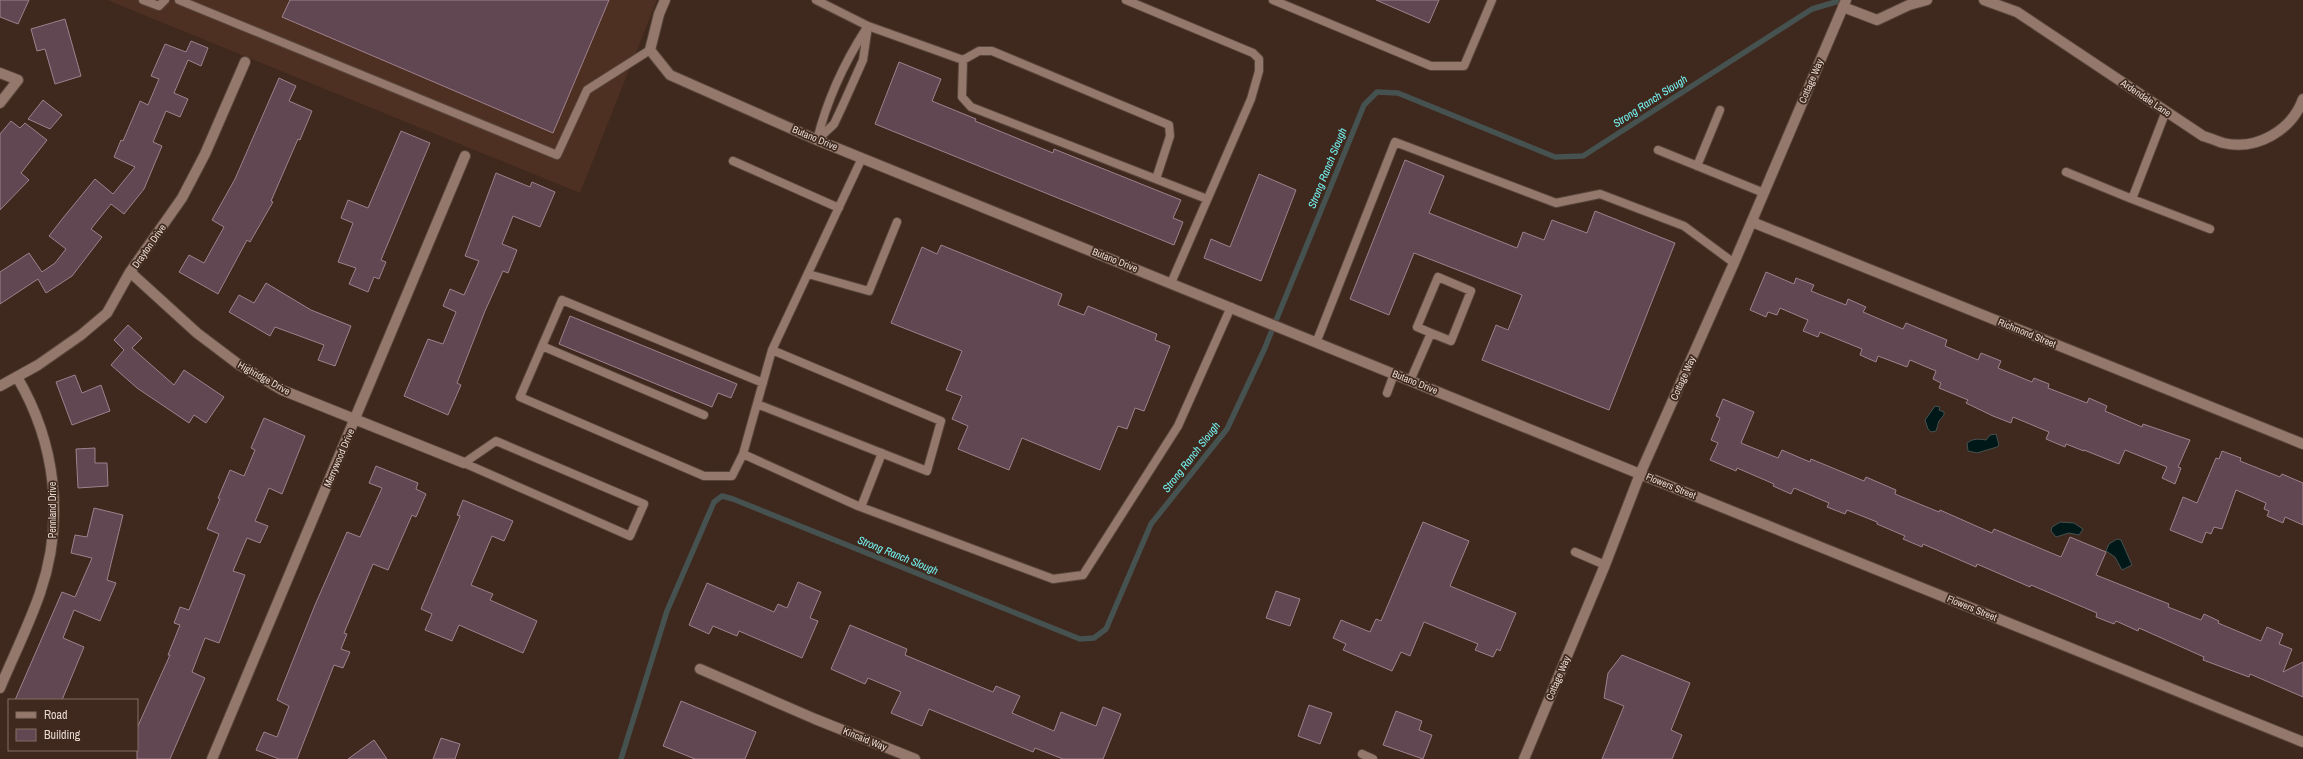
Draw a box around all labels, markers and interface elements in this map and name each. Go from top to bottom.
street label: Cottage Way [1796,56,1827,105]
water label: Strong Ranch Slough [1610,72,1690,130]
street label: Ardendale Lane [2118,76,2174,120]
street label: Butano Drive [790,123,840,154]
water label: Strong Ranch Slough [1304,126,1350,210]
street label: Drayton Drive [129,221,169,270]
street label: Butano Drive [1090,245,1140,275]
street label: Richmond Street [1996,315,2059,351]
street label: Cottage Way [1667,353,1699,402]
street label: Highridge Drive [236,358,293,398]
street label: Butano Drive [1390,367,1440,397]
water label: Strong Ranch Slough [1159,419,1223,495]
street label: Merrywood Drive [321,426,357,489]
street label: Flowers Street [1644,470,1699,502]
street label: Pennland Drive [46,481,59,538]
water label: Strong Ranch Slough [856,532,940,578]
street label: Flowers Street [1945,592,2000,624]
street label: Cottage Way [1543,653,1574,702]
legend [8,699,138,751]
text: Road [44,707,68,723]
street label: Kincaid Way [841,724,890,754]
text: Building [44,727,81,743]

